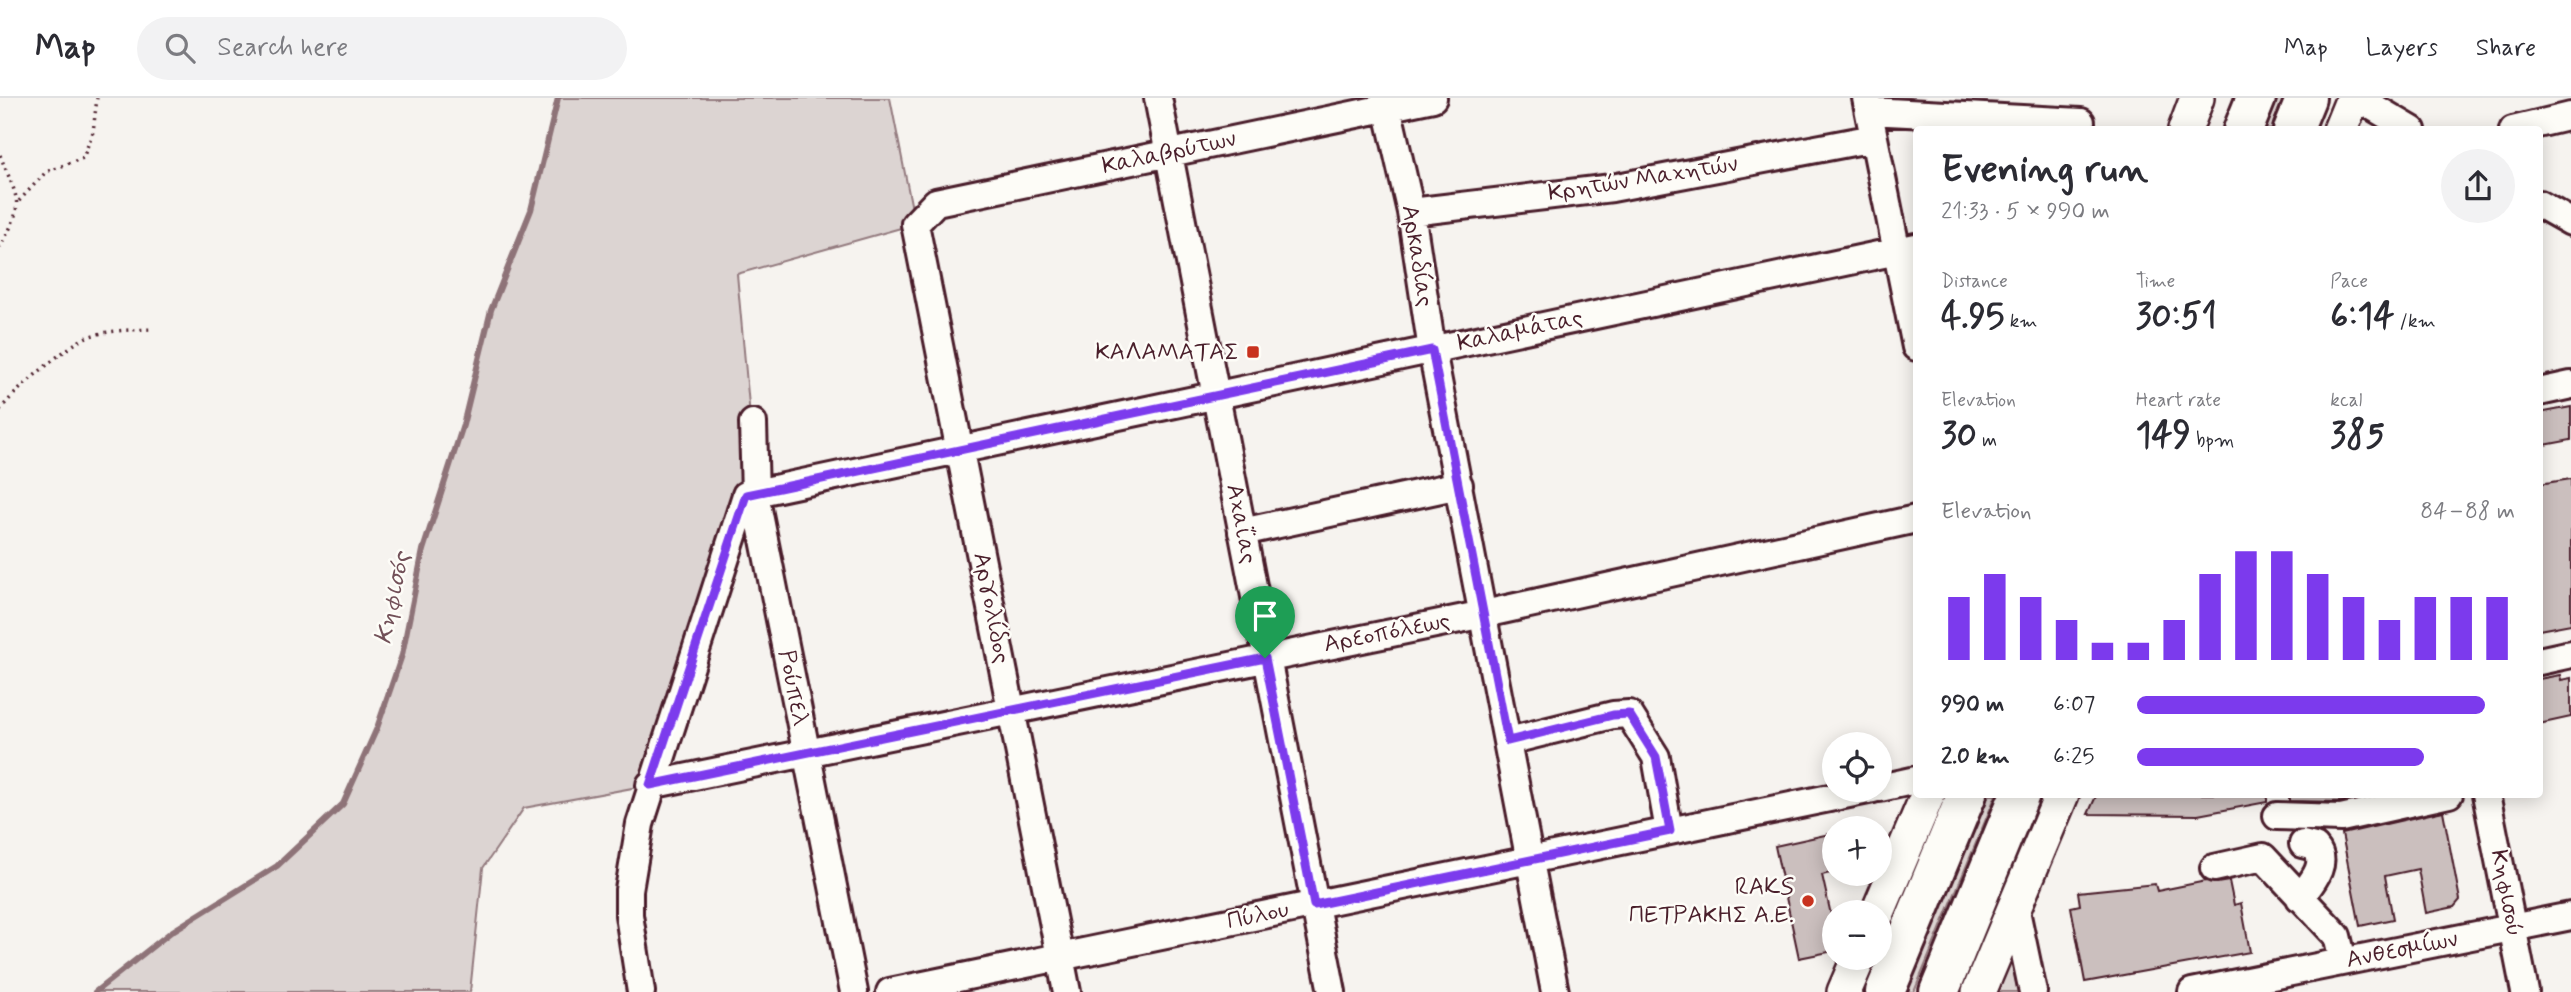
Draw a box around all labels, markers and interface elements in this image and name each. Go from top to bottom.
search box [137,17,627,80]
text: Map [35,26,95,70]
icon: search [161,29,199,67]
text: Search here [217,31,348,65]
text: Map [2284,33,2328,64]
text: Layers [2366,33,2438,64]
text: Share [2476,33,2536,64]
street label: Καλαβρύτων [1099,124,1239,182]
text: Evening run [1941,146,2148,195]
street label: Κρητών Μαχητών [1546,149,1740,209]
button: share [2441,149,2515,223]
text: 21:33 · 5 × 990 m [1941,197,2110,227]
street label: Αρκαδίας [1394,203,1440,309]
text: Distance [1941,269,2008,294]
text: Time [2136,269,2175,294]
text: Pace [2330,269,2368,294]
text: 4.95 [1941,294,2005,340]
text: 30:51 [2136,294,2217,340]
text: 6:14 [2330,294,2394,340]
street label: Καλαμάτας [1454,303,1586,359]
text: km [2005,309,2037,334]
text: /km [2394,309,2436,334]
place label: ΚΑΛΑΜΑΤΑΣ [1095,337,1239,368]
marker: ΚΑΛΑΜΑΤΑΣ [1245,344,1261,360]
text: Elevation [1941,388,2016,413]
text: Heart rate [2136,388,2221,413]
text: kcal [2330,388,2362,413]
text: 30 [1941,413,1977,459]
text: 149 [2136,413,2191,459]
text: 385 [2330,413,2385,459]
text: m [1977,428,1997,453]
text: bpm [2191,428,2234,453]
street label: Αχαΐας [1218,481,1264,567]
text: Elevation [1941,497,2032,527]
text: 84–88 m [2420,497,2515,527]
water label: Κηφισός [367,547,420,647]
street label: Αργολίδος [965,550,1017,666]
pin [1235,586,1295,658]
icon: arrive [1246,597,1284,635]
street label: Αρεοπόλεως [1321,606,1453,660]
street label: Ρούπελ [770,647,816,729]
text: 990 m [1941,690,2004,720]
text: 6:07 [2053,690,2095,720]
map controls [1822,732,1892,970]
button: locate [1822,732,1892,802]
text: 2.0 km [1941,742,2010,772]
text: 6:25 [2053,742,2094,772]
button: + [1822,816,1892,886]
street label: Κηφισού [2482,847,2530,939]
place label: RAKS ΠΕΤΡΑΚΗΣ Α.Ε. [1629,872,1794,931]
marker: RAKS ΠΕΤΡΑΚΗΣ Α.Ε. [1800,893,1816,909]
street label: Πύλου [1224,894,1292,938]
button: − [1822,900,1892,970]
street label: Ανθεσμίων [2343,924,2461,976]

